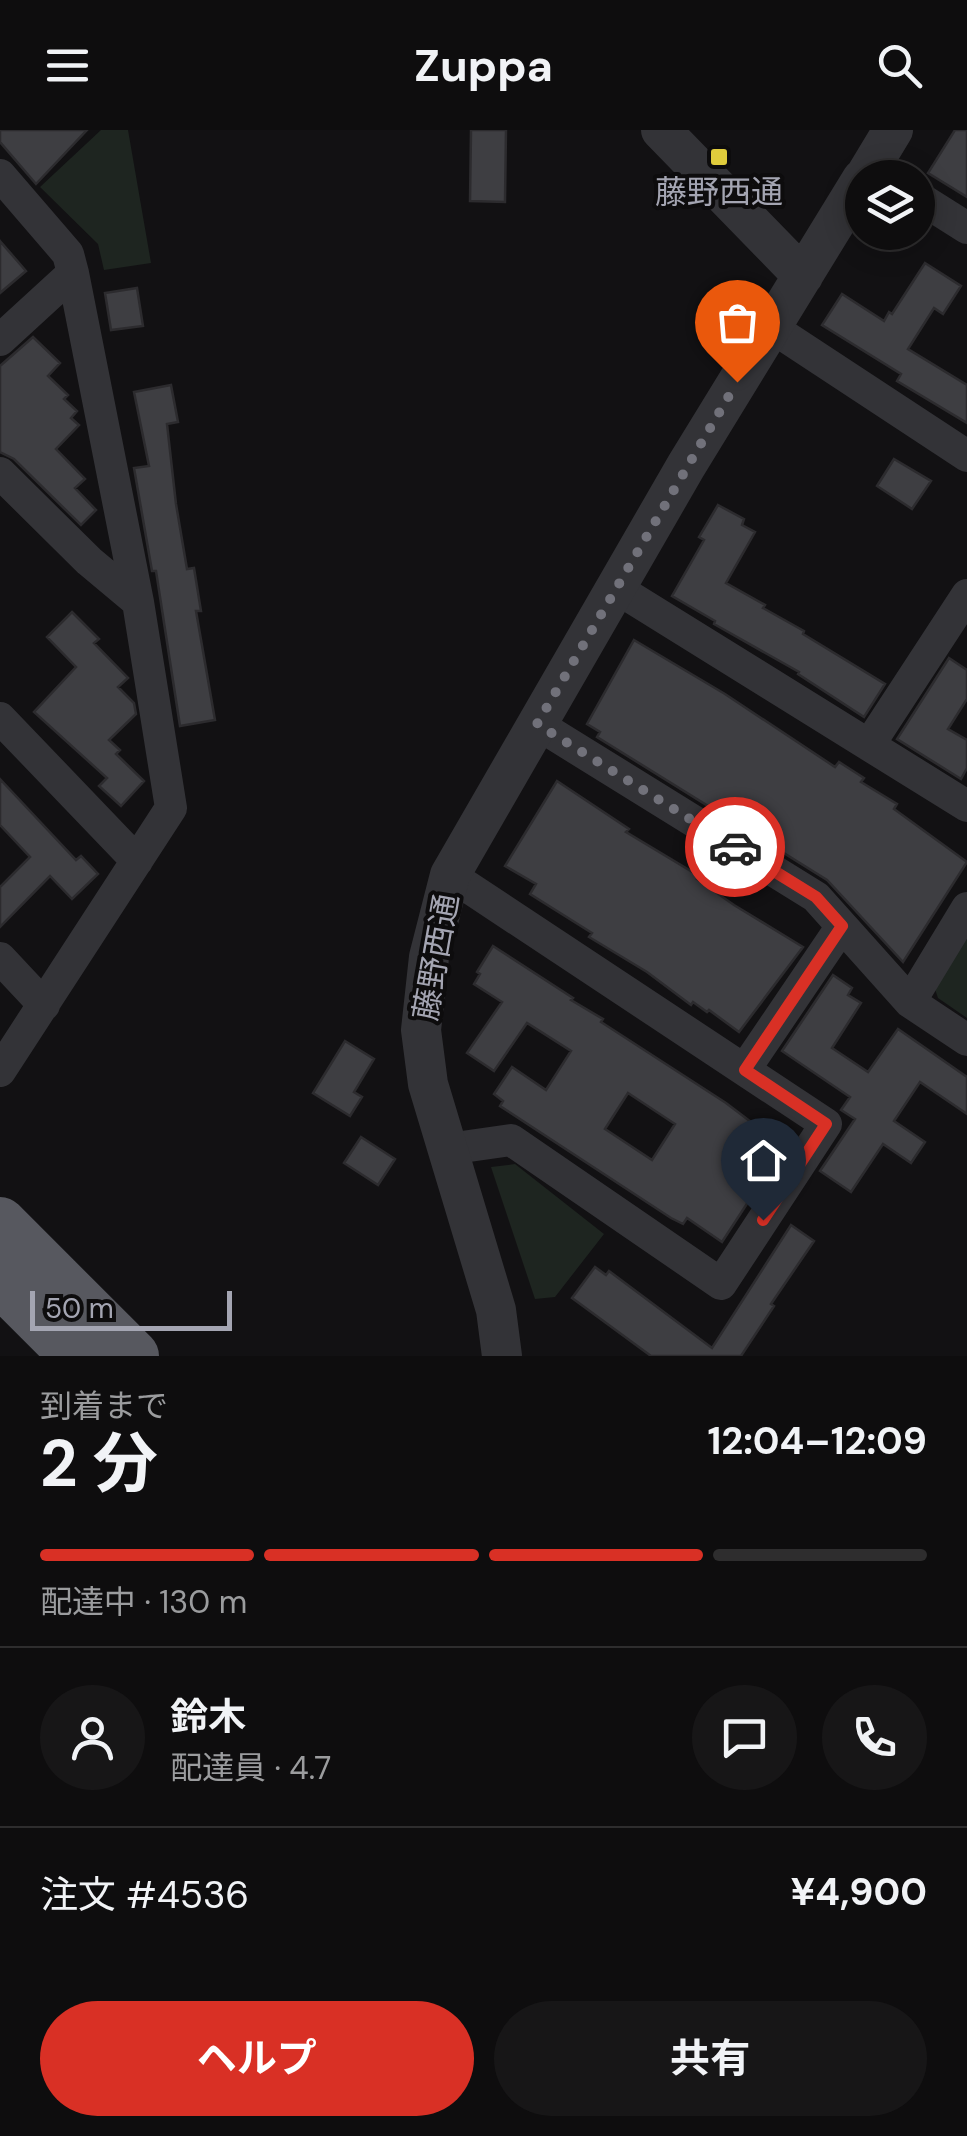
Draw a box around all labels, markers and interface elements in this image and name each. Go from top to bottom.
text: Zuppa [414,36,553,95]
icon: menu [40,38,95,93]
icon: search [872,38,927,93]
marker: 藤野西通 [708,146,730,168]
map controls [845,160,935,250]
button: layers [845,160,935,250]
place label: 藤野西通 [655,171,783,213]
pin [695,280,780,383]
icon: bag [710,295,765,350]
courier [685,797,785,897]
icon: car [708,820,763,875]
street label: 藤野西通 [404,890,468,1024]
pin [721,1118,806,1221]
icon: home [736,1133,791,1188]
scale bar [30,1286,232,1330]
text: 50 m [45,1290,114,1327]
text: 到着まで [40,1385,168,1427]
text: 12:04–12:09 [707,1416,927,1466]
text: 2 分 [40,1422,158,1506]
text: 配達中 · 130 m [40,1581,247,1623]
button: person [40,1685,145,1790]
button: chat [692,1685,797,1790]
button: phone [822,1685,927,1790]
text: 鈴木 [170,1692,246,1742]
text: 配達員 · 4.7 [170,1747,331,1789]
text: ¥4,900 [791,1867,927,1917]
text: 注文 #4536 [40,1870,249,1920]
button: ヘルプ [40,2001,474,2116]
button: 共有 [494,2001,927,2116]

